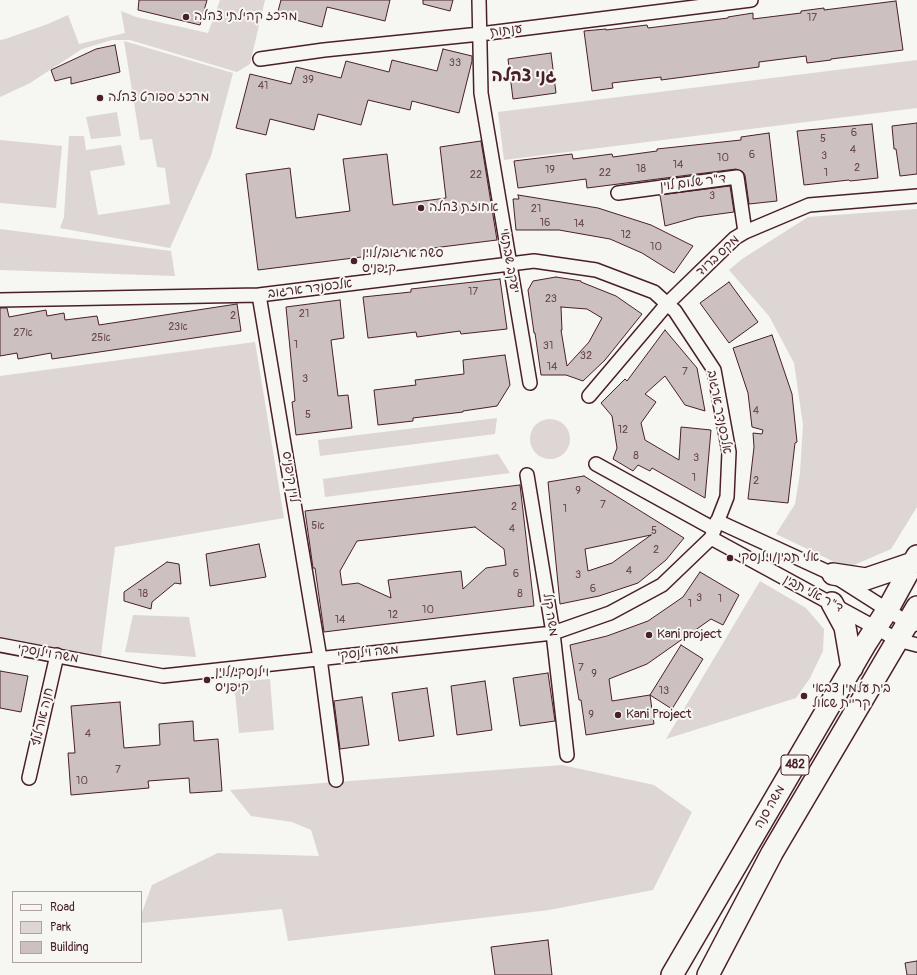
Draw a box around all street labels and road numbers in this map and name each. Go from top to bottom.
street label: ענתות [489,21,523,41]
street label: ד"ר שלום לוין [659,171,727,195]
street label: יעקב שבתאי [496,227,522,295]
street label: מקס ברוד [693,232,743,280]
street label: אלכסנדר ארגוב [267,276,353,302]
street label: אלכסנדר ארגוב [703,369,735,455]
street label: לוין קיפניס [278,450,302,504]
street label: ד"ר אלי תבין [780,572,846,616]
street label: משה קול [539,592,561,638]
street label: משה וילנסקי [16,641,80,667]
street label: משה וילנסקי [336,642,400,664]
street label: חנה אורלוף [29,686,57,748]
road number: 482 [781,755,809,775]
street label: משה סנה [751,782,789,832]

